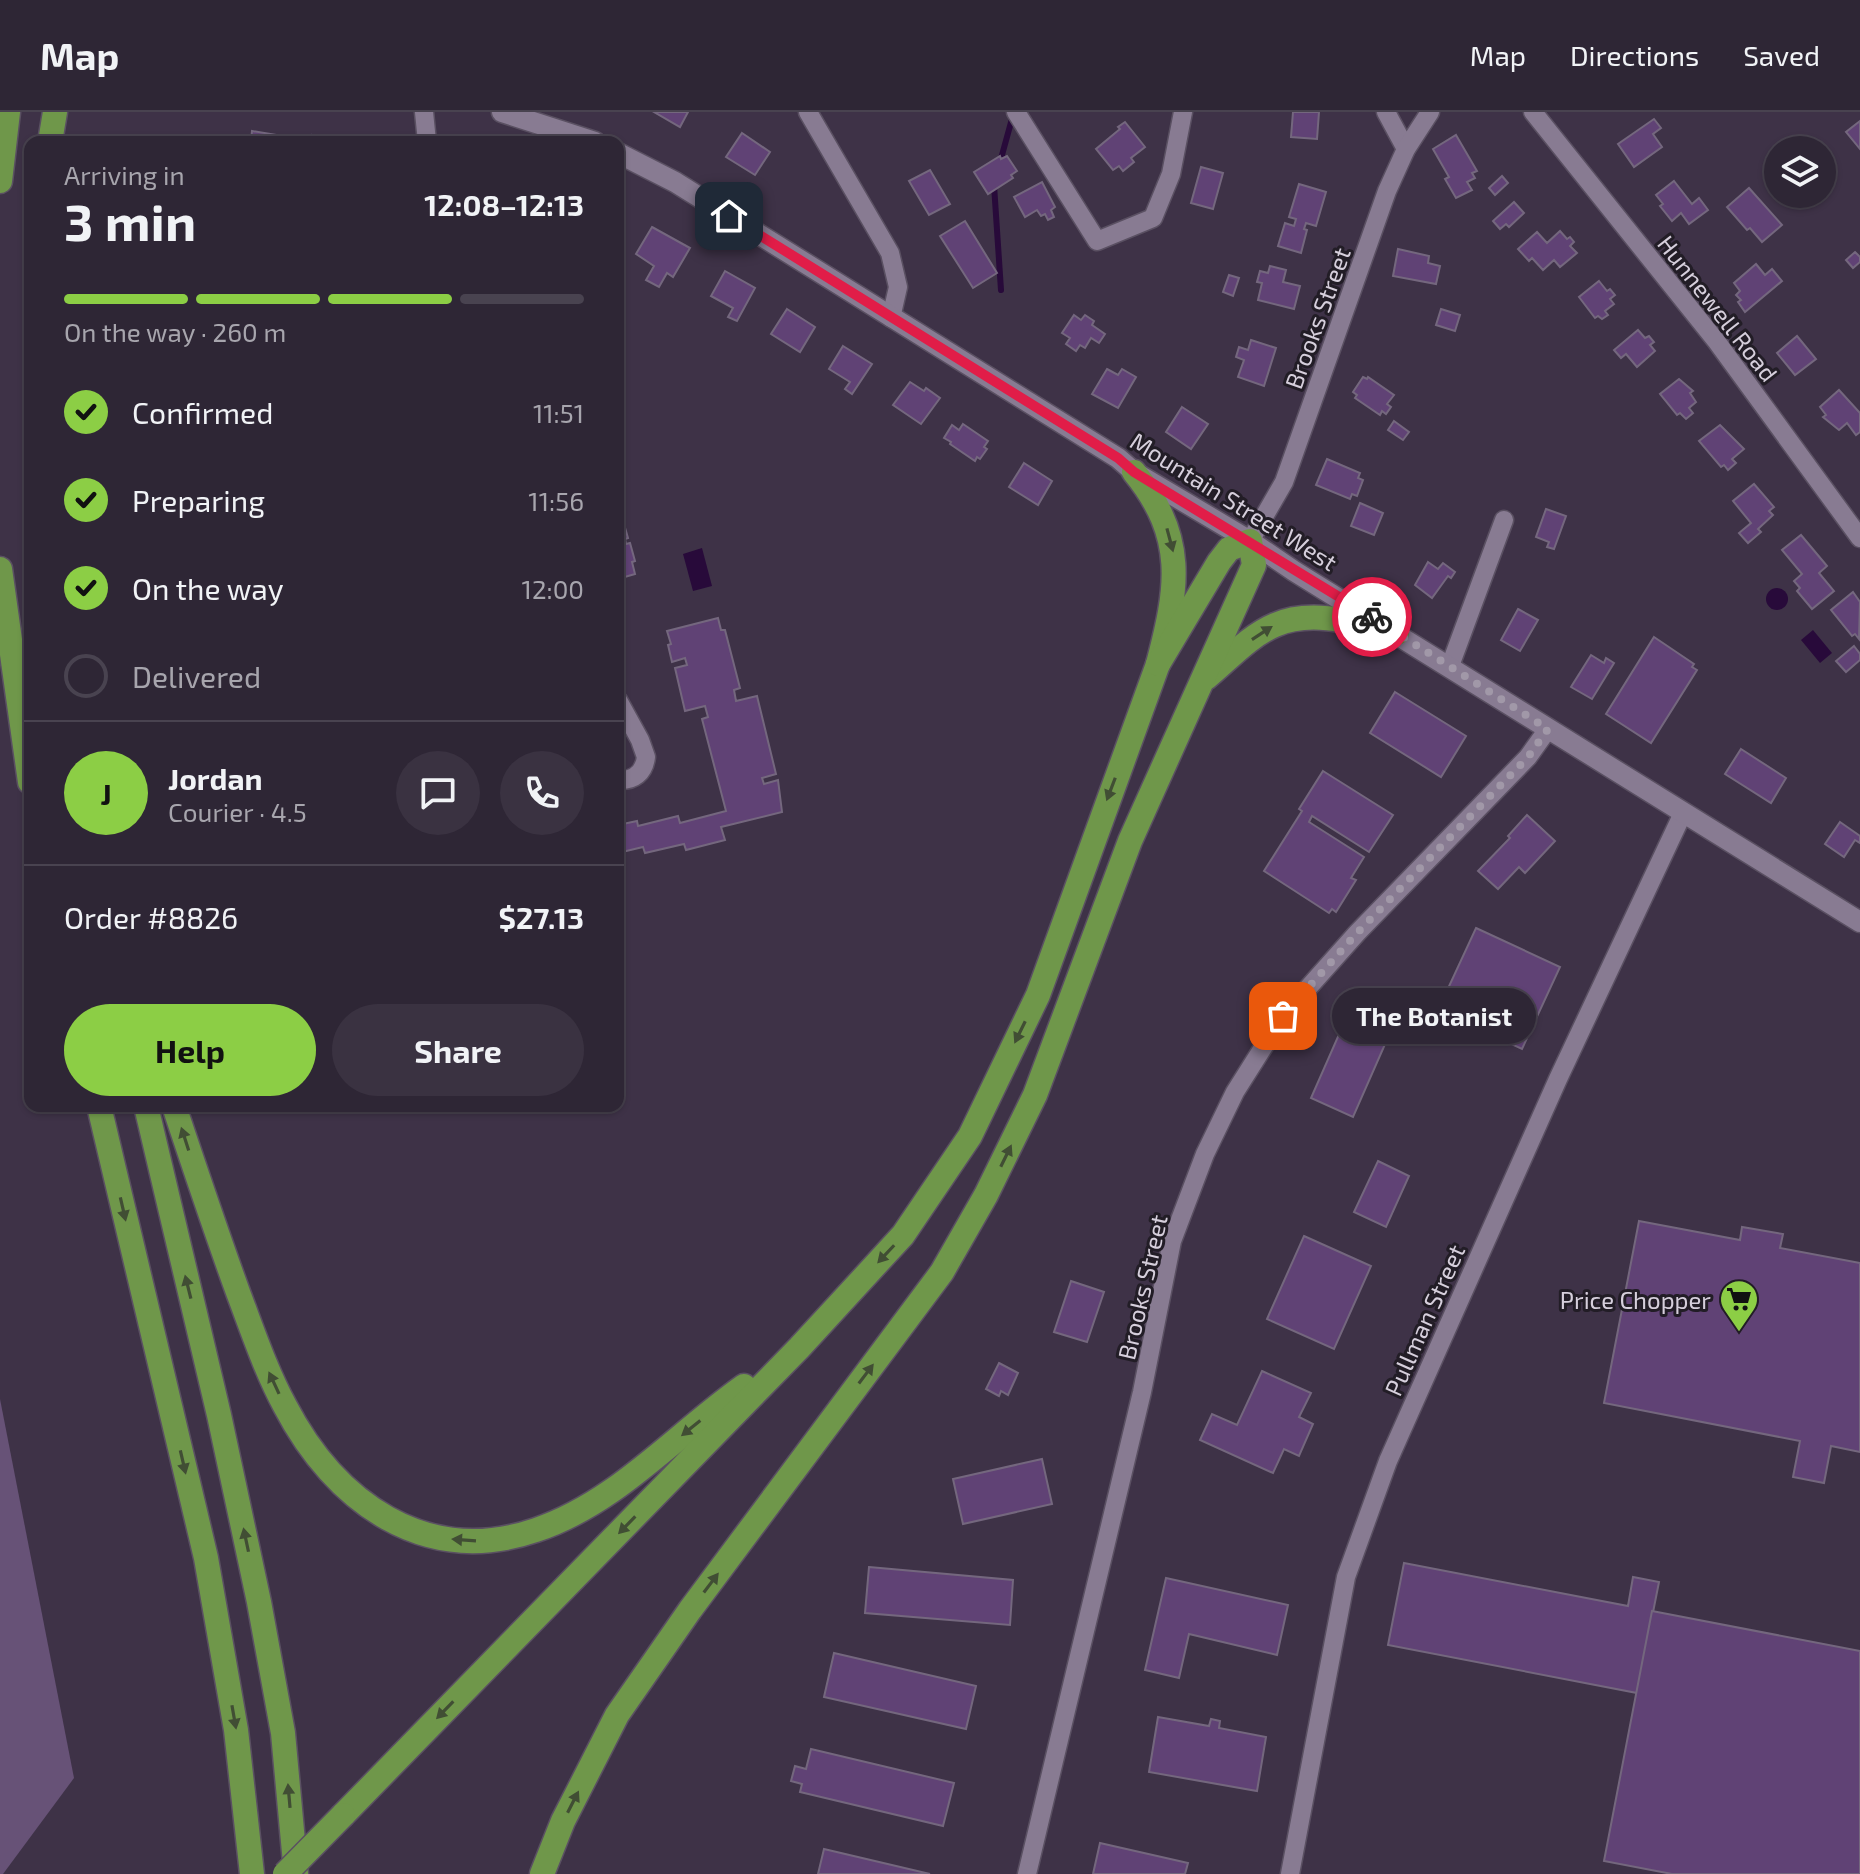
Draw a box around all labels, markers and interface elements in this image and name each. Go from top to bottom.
text: Map [40,32,119,78]
text: Map [1470,38,1526,72]
text: Directions [1570,38,1699,72]
text: Saved [1743,38,1820,72]
map controls [1764,136,1836,208]
button: layers [1764,136,1836,208]
text: Arriving in [64,159,185,190]
pin [695,182,763,250]
text: 12:08–12:13 [424,186,584,222]
text: 3 min [64,189,196,251]
icon: home [707,194,751,238]
street label: Hunnewell Road [1652,229,1784,387]
street label: Brooks Street [1278,244,1356,392]
text: On the way · 260 m [64,316,286,347]
icon: check [64,390,108,434]
text: Confirmed [132,394,273,430]
text: 11:51 [533,397,584,428]
street label: Mountain Street West [1125,426,1343,576]
icon: check [64,478,108,522]
text: Preparing [132,482,265,518]
text: 11:56 [528,485,584,516]
one-way arrow [1165,528,1177,553]
icon: check [64,566,108,610]
text: On the way [132,570,284,606]
text: 12:00 [522,573,584,604]
courier [1332,577,1412,657]
icon: bike [1350,595,1394,639]
one-way arrow [1251,625,1272,640]
text: Delivered [132,658,261,694]
button: chat [396,751,480,835]
button: phone [500,751,584,835]
text: Jordan [168,760,263,796]
text: J [100,775,112,811]
one-way arrow [1104,777,1117,801]
text: Courier · 4.5 [168,796,307,827]
text: Order #8826 [64,899,238,935]
text: $27.13 [499,899,584,935]
pin [1249,982,1317,1050]
callout: The Botanist [1331,988,1535,1044]
icon: bag [1261,994,1305,1038]
text: The Botanist [1356,1000,1512,1031]
button: Help [64,1004,316,1096]
button: Share [332,1004,584,1096]
one-way arrow [1013,1021,1027,1044]
one-way arrow [179,1127,191,1151]
one-way arrow [999,1144,1012,1167]
one-way arrow [118,1197,130,1222]
street label: Brooks Street [1111,1212,1173,1362]
street label: Pullman Street [1378,1240,1470,1400]
one-way arrow [877,1244,895,1263]
one-way arrow [182,1274,194,1299]
supermarket icon: Price Chopper [1718,1278,1760,1333]
place label: Price Chopper [1560,1285,1711,1314]
one-way arrow [858,1364,874,1385]
one-way arrow [267,1372,281,1395]
one-way arrow [681,1419,701,1436]
one-way arrow [177,1450,190,1475]
one-way arrow [619,1515,637,1534]
one-way arrow [239,1527,252,1552]
one-way arrow [451,1533,476,1546]
one-way arrow [702,1572,718,1593]
one-way arrow [436,1700,455,1719]
one-way arrow [228,1705,241,1730]
one-way arrow [282,1783,295,1808]
one-way arrow [566,1791,579,1814]

